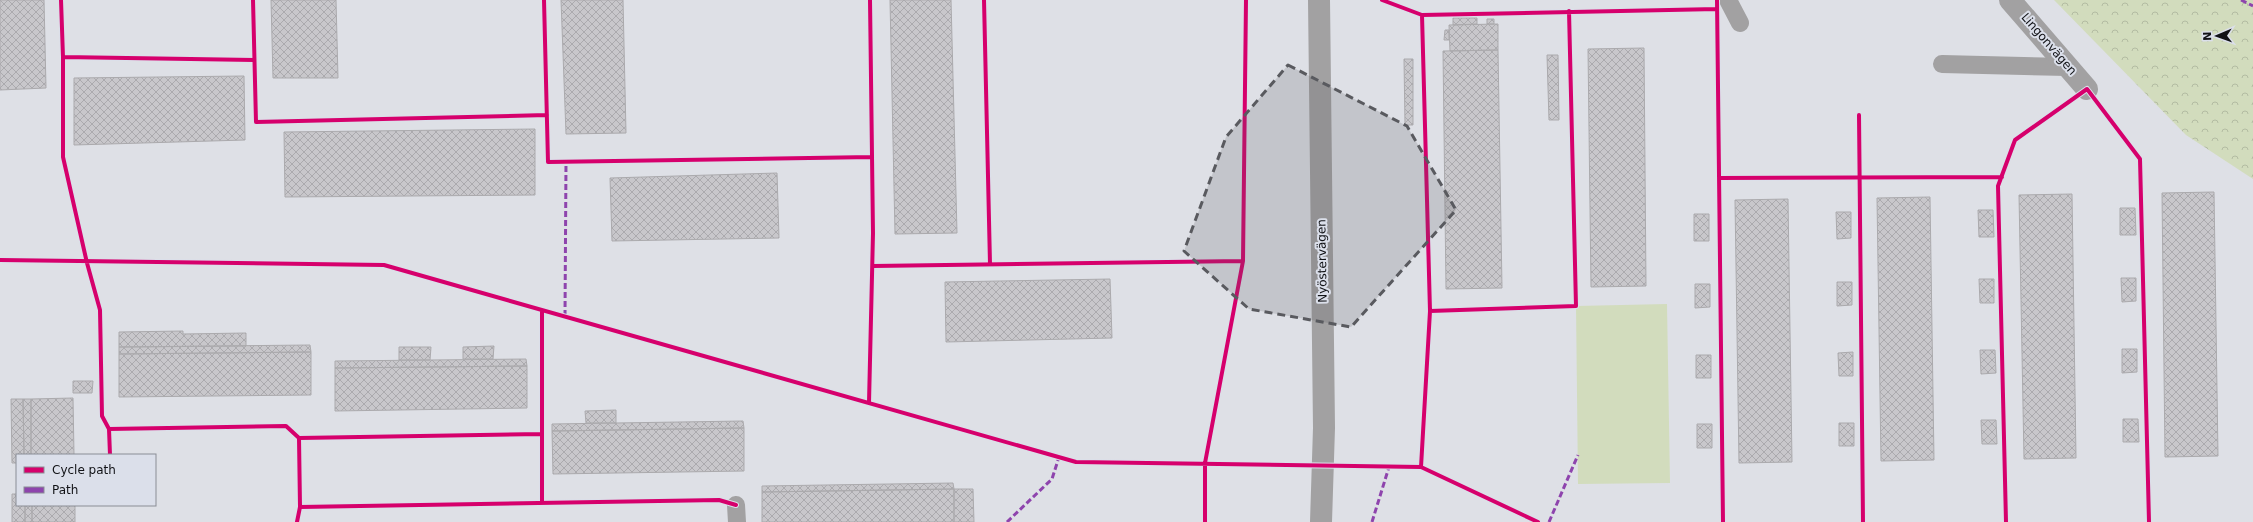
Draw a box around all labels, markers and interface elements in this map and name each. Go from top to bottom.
street label: Lingonvägen [2018,10,2080,78]
north arrow [2197,16,2237,56]
text: N [2201,31,2214,41]
street label: Nyöstervägen [1314,219,1330,303]
legend [16,454,156,506]
text: Cycle path [52,463,116,477]
text: Path [52,483,78,497]

